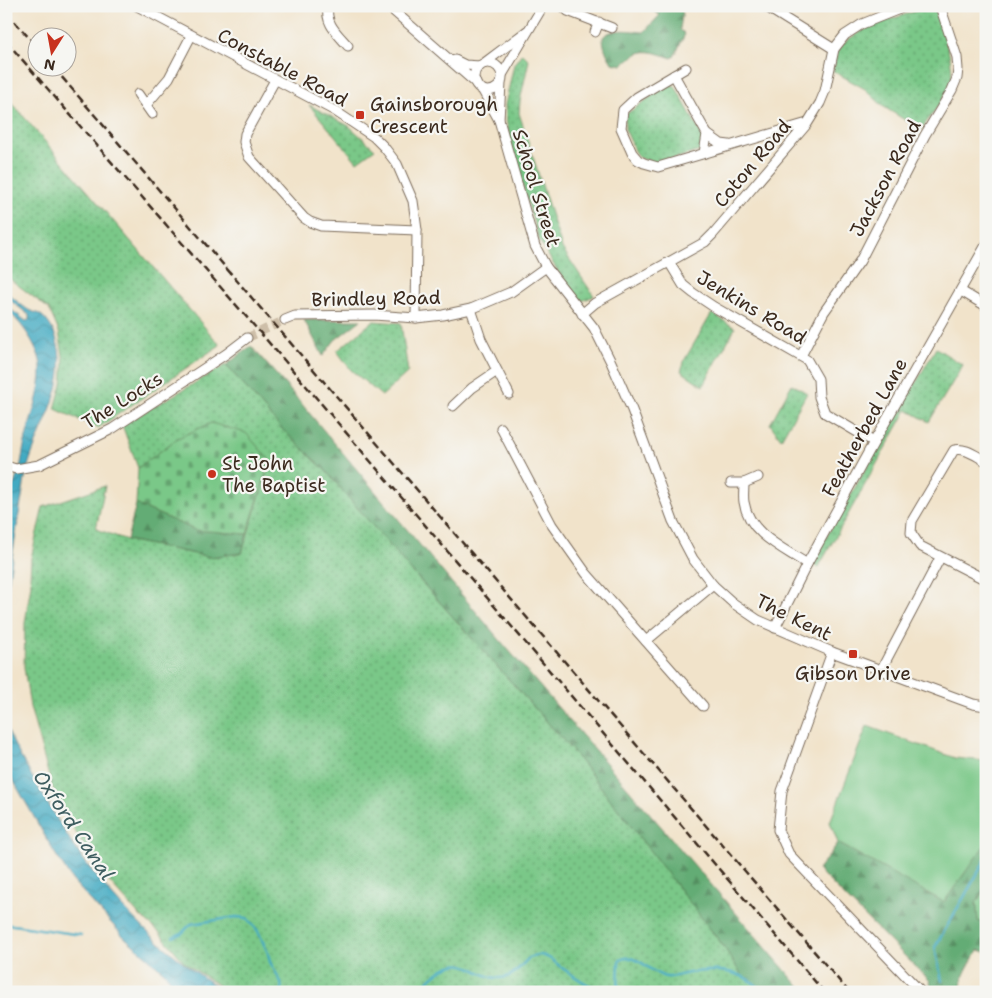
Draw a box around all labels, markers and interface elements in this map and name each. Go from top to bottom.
street label: Constable Road [213,22,352,112]
north arrow [28,28,78,78]
text: N [42,55,57,75]
place label: Gainsborough Crescent [370,92,498,139]
marker: Gainsborough Crescent [354,109,366,121]
street label: Coton Road [708,114,797,213]
street label: Jackson Road [844,115,927,241]
street label: School Street [507,126,566,250]
street label: Jenkins Road [692,265,811,350]
street label: Brindley Road [311,285,441,312]
street label: Featherbed Lane [816,353,913,501]
street label: The Locks [77,366,167,435]
place label: St John The Baptist [222,451,326,498]
marker: St John The Baptist [206,468,218,480]
street label: The Kent [752,588,836,647]
marker: Gibson Drive [847,648,859,660]
place label: Gibson Drive [795,661,911,686]
water label: Oxford Canal [27,765,121,885]

